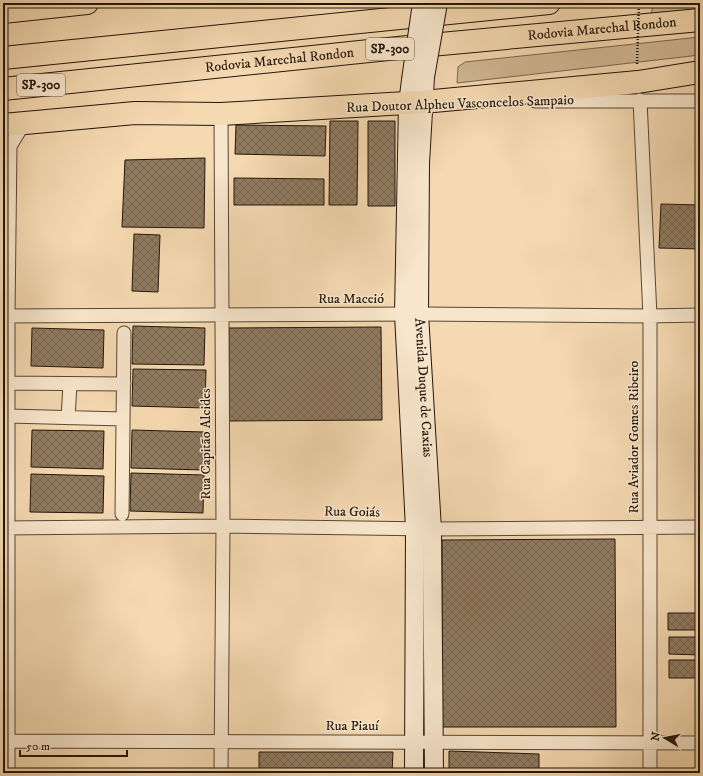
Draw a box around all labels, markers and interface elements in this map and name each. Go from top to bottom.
street label: Rodovia Marechal Rondon [527,13,678,45]
road number: SP-300 [366,38,414,60]
street label: Rodovia Marechal Rondon [204,44,355,77]
road number: SP-300 [17,74,65,96]
street label: Rua Doutor Alpheu Vasconcelos Sampaio [346,91,574,117]
street label: Rua Maceió [318,290,384,308]
street label: Avenida Duque de Caxias [410,318,437,458]
street label: Rua Aviador Gomes Ribeiro [625,360,643,513]
street label: Rua Capitão Alcides [197,388,215,500]
street label: Rua Goiás [324,503,380,521]
street label: Rua Piauí [325,717,380,735]
north arrow [645,718,685,758]
text: N [648,731,664,742]
scale bar [20,732,127,758]
text: 50 m [26,739,50,754]

